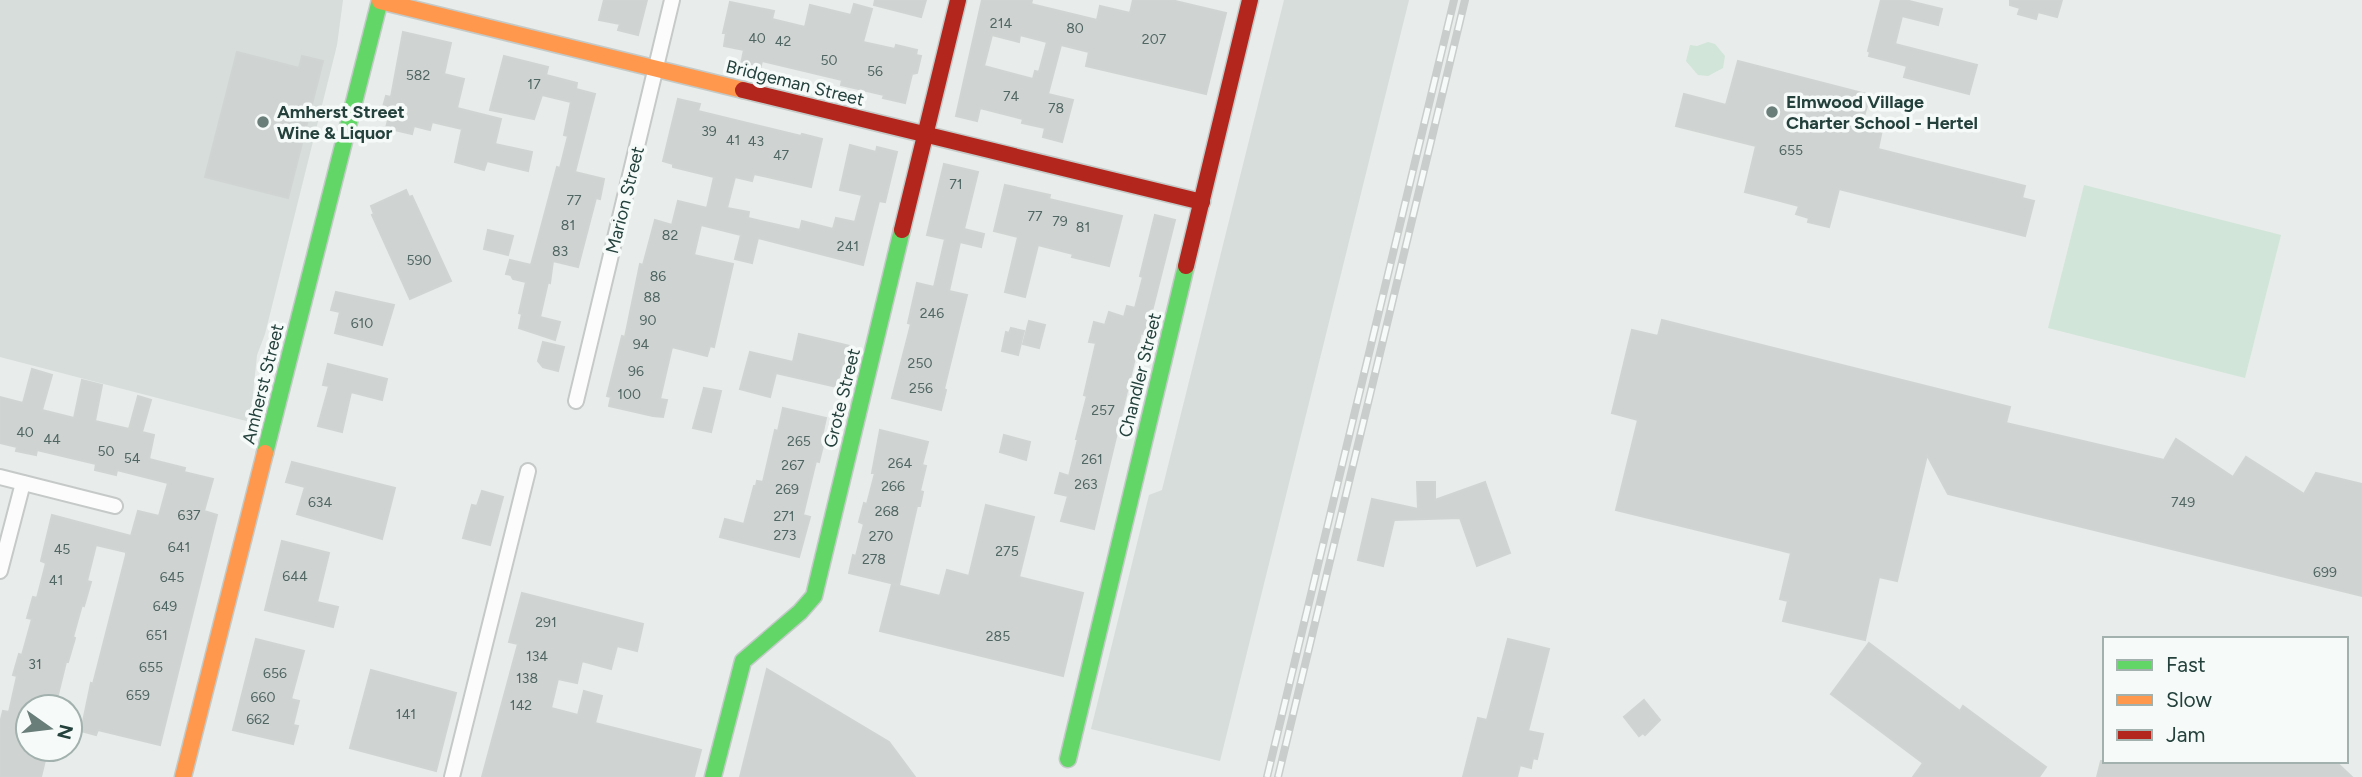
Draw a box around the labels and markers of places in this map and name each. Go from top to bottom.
place label: Elmwood Village Charter School - Hertel [1786,91,1978,134]
place label: Amherst Street Wine & Liquor [277,101,405,144]
marker: Elmwood Village Charter School - Hertel [1764,104,1780,120]
marker: Amherst Street Wine & Liquor [255,114,271,130]

